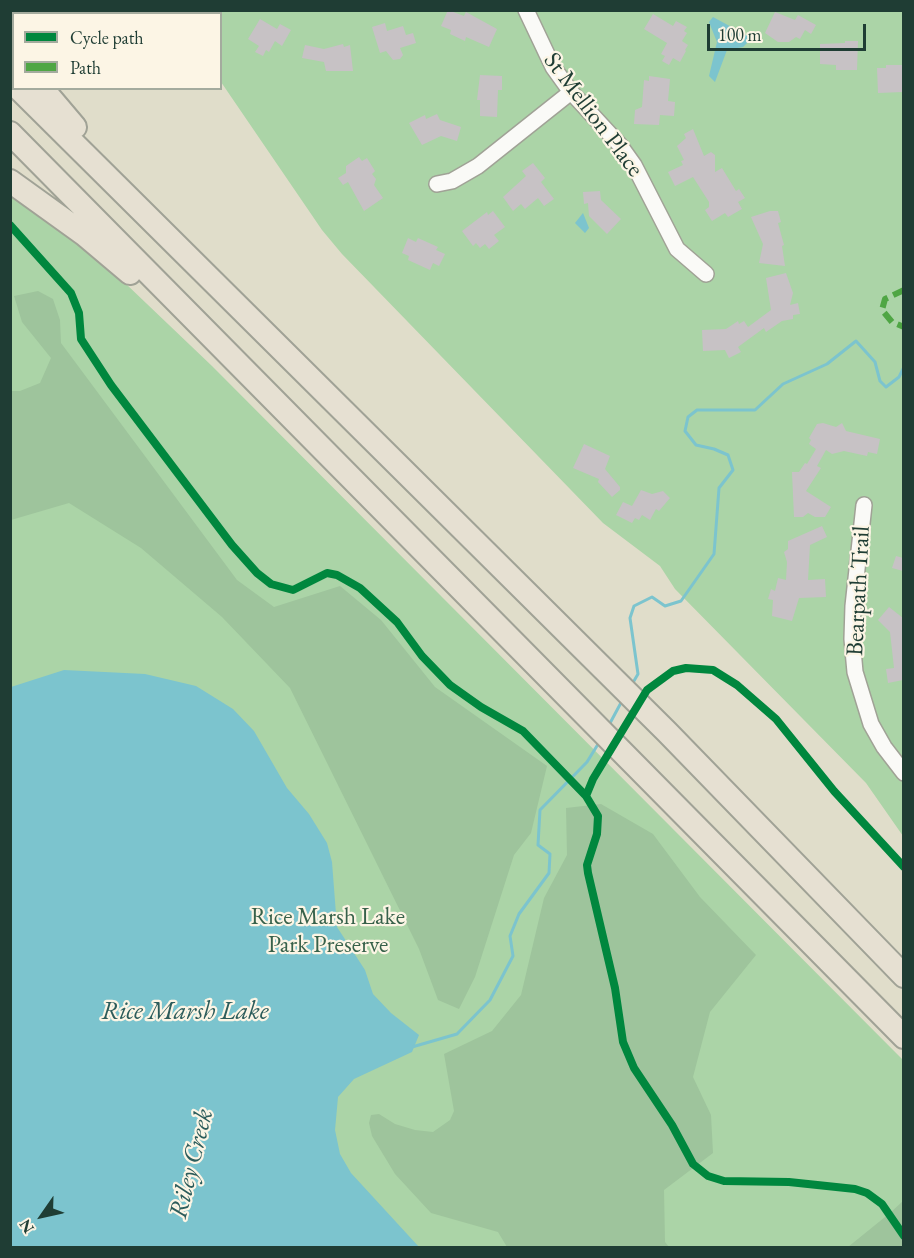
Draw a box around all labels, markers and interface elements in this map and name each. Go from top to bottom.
legend [12,12,222,90]
scale bar [710,12,869,50]
text: 100 m [718,23,762,46]
text: Cycle path [70,26,144,49]
street label: St Mellion Place [537,47,649,183]
text: Path [70,56,101,79]
street label: Bearpath Trail [841,525,877,657]
park label: Rice Marsh Lake Park Preserve [251,903,405,959]
water label: Rice Marsh Lake [101,996,269,1028]
water label: Riley Creek [163,1106,221,1222]
north arrow [12,1186,72,1246]
text: N [14,1215,39,1238]

